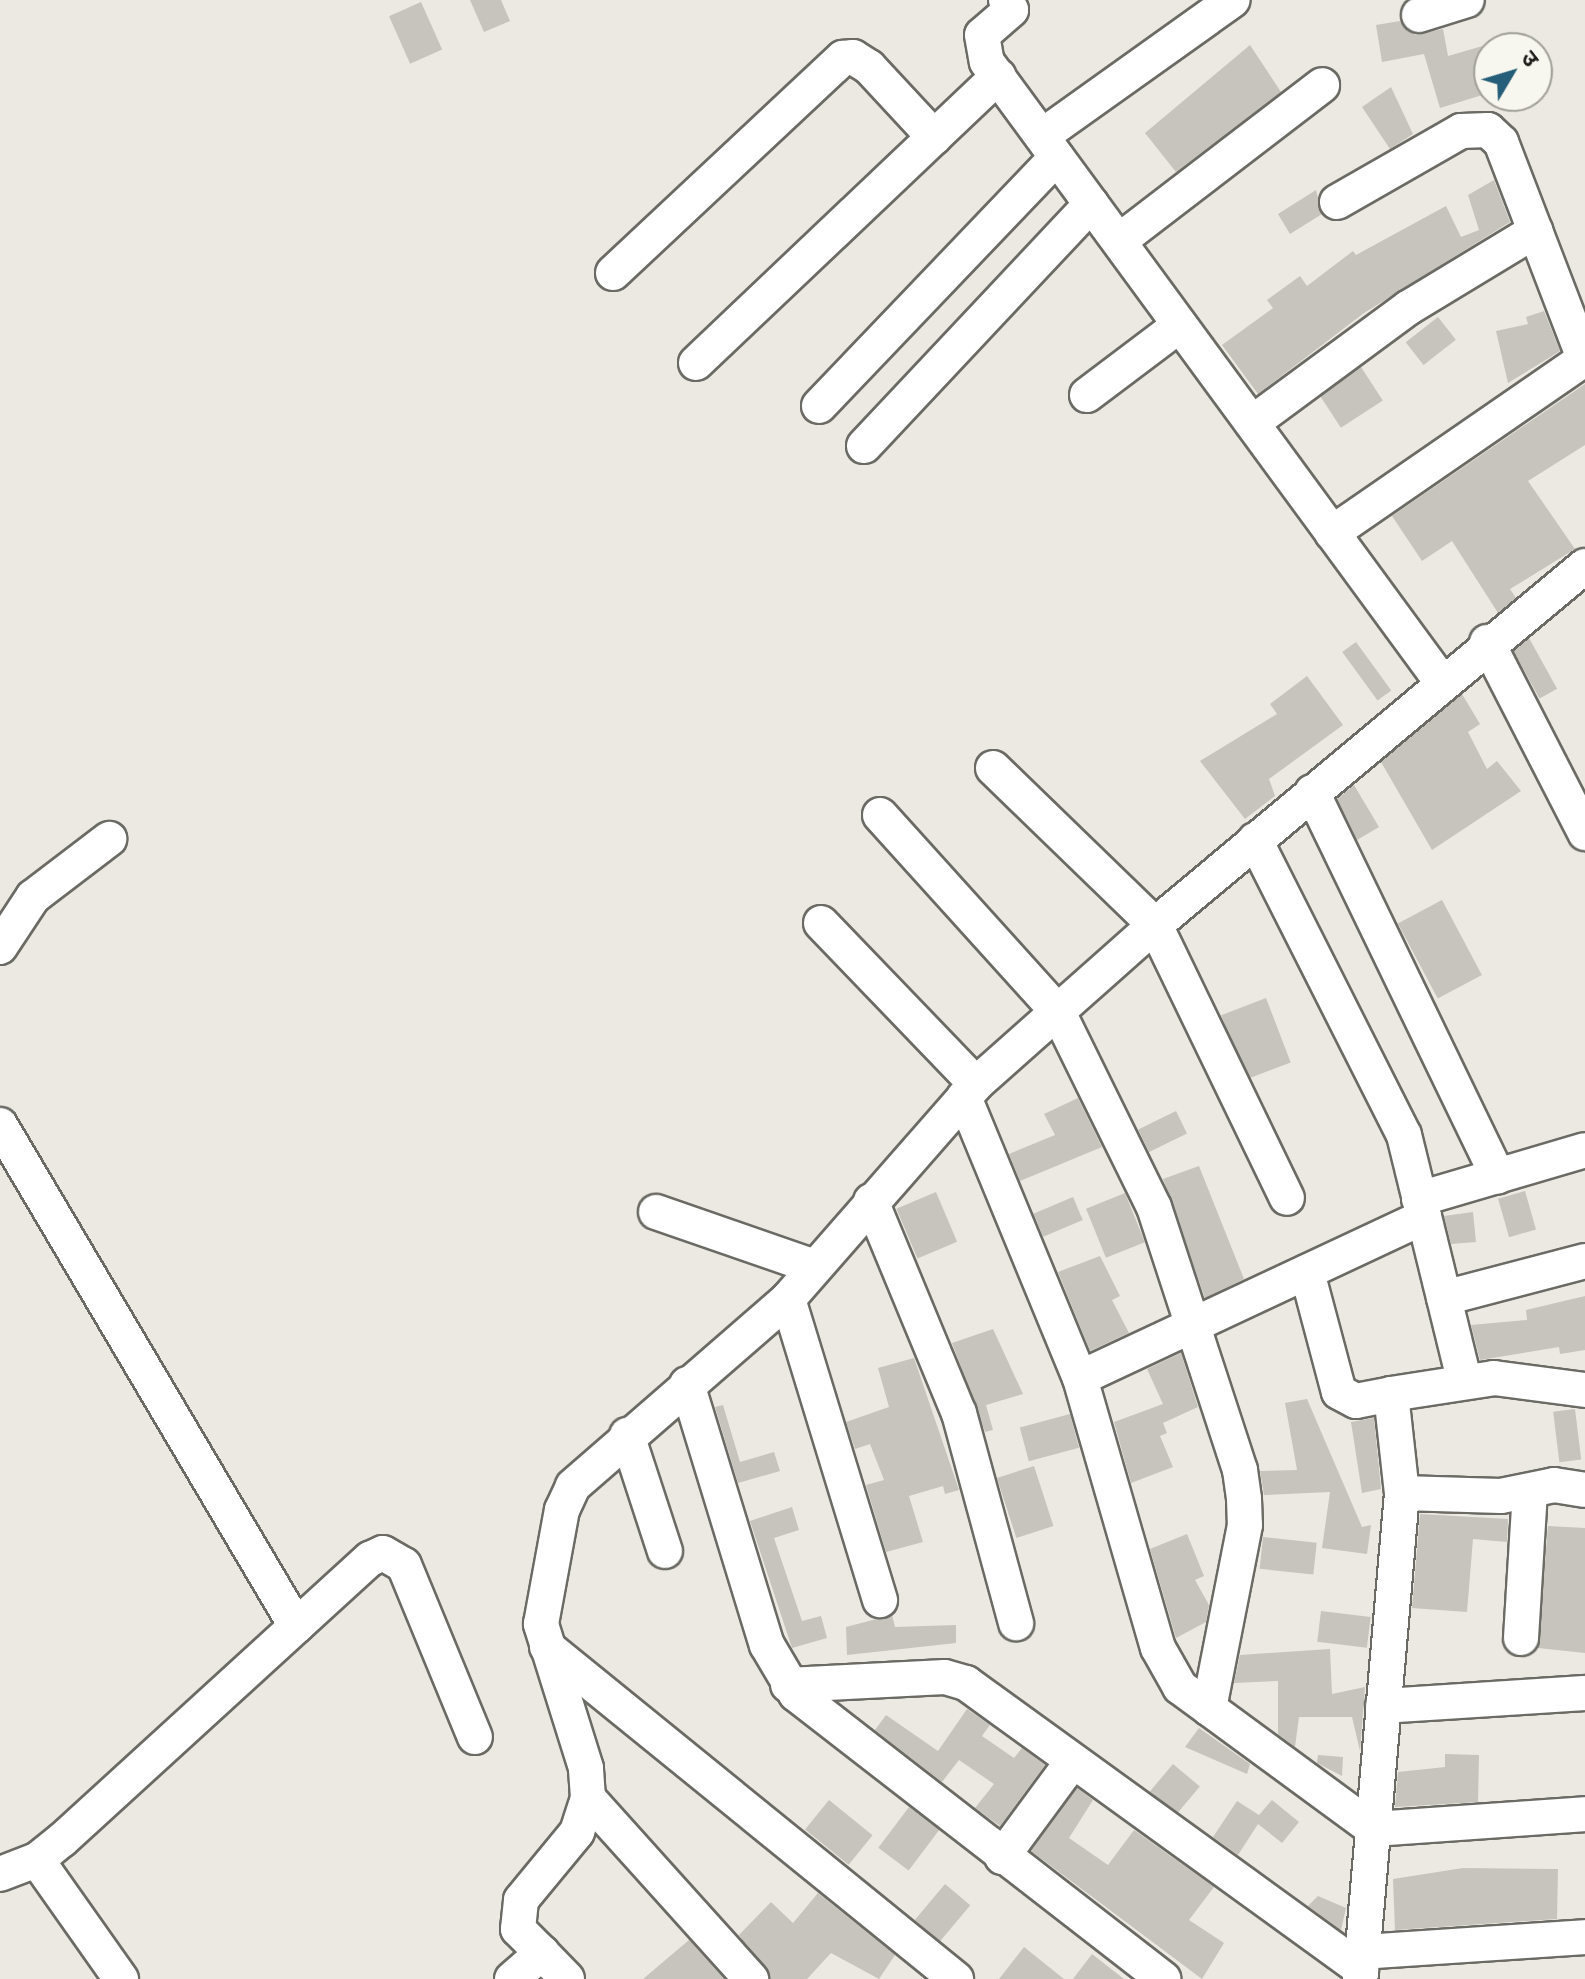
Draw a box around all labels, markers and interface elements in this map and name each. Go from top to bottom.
north arrow [1473,32,1553,112]
text: उ [1516,45,1545,72]

